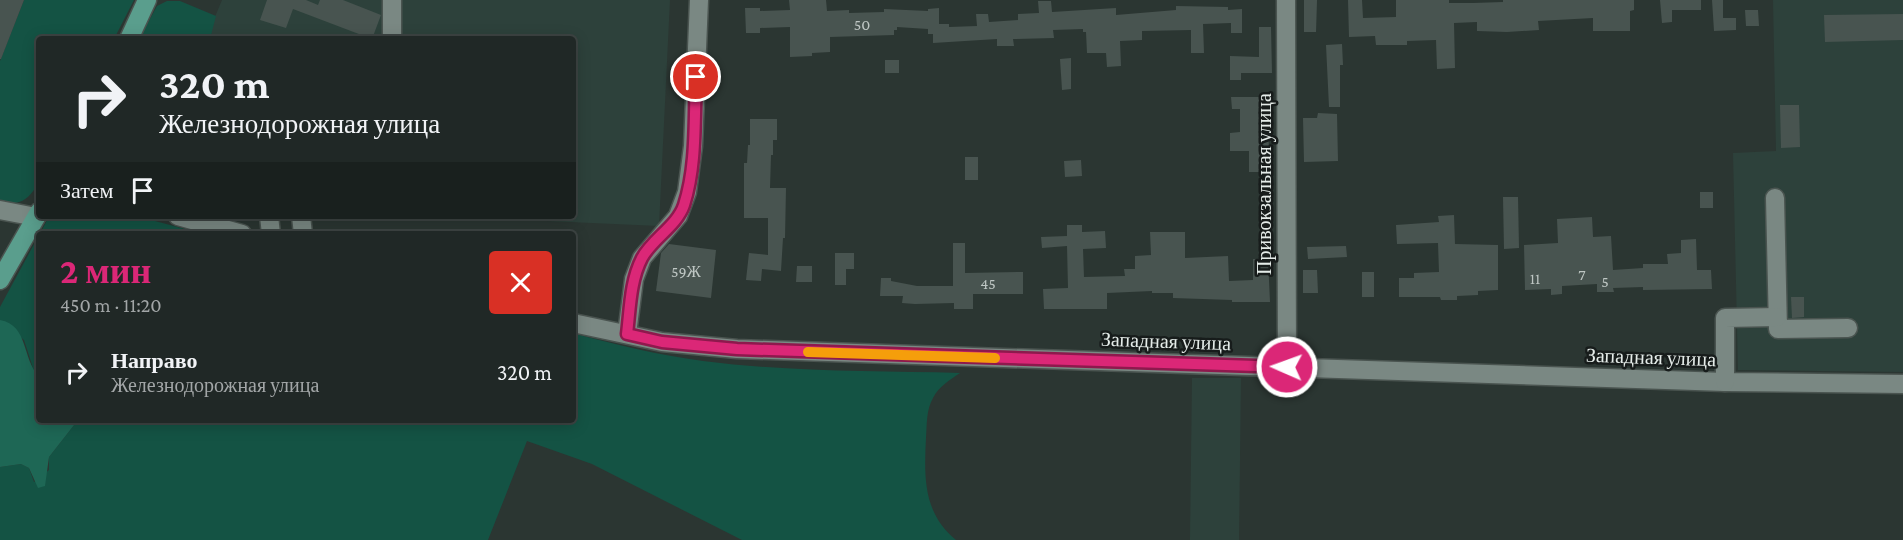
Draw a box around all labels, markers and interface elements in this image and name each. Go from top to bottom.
house number: 50 [854,16,870,33]
pin [670,51,721,102]
icon: right [60,60,138,138]
text: 320 m [159,60,270,107]
icon: arrive [679,60,712,93]
street label: Привокзальная улица [1253,93,1276,275]
text: Железнодорожная улица [159,109,440,139]
icon: arrive [126,174,159,207]
text: Затем [60,178,114,203]
text: 2 мин [60,251,151,291]
button: close [489,251,552,314]
house number: 59Ж [671,263,702,280]
house number: 7 [1578,266,1586,283]
house number: 11 [1530,270,1540,287]
house number: 5 [1601,273,1609,290]
house number: 45 [980,275,996,292]
text: 450 m · 11:20 [60,294,162,316]
street label: Западная улица [1100,328,1232,355]
position arrow [1255,335,1319,399]
street label: Западная улица [1585,344,1717,371]
text: Направо [111,348,197,373]
icon: right [60,356,93,389]
text: 320 m [497,360,552,385]
text: Железнодорожная улица [111,374,319,396]

